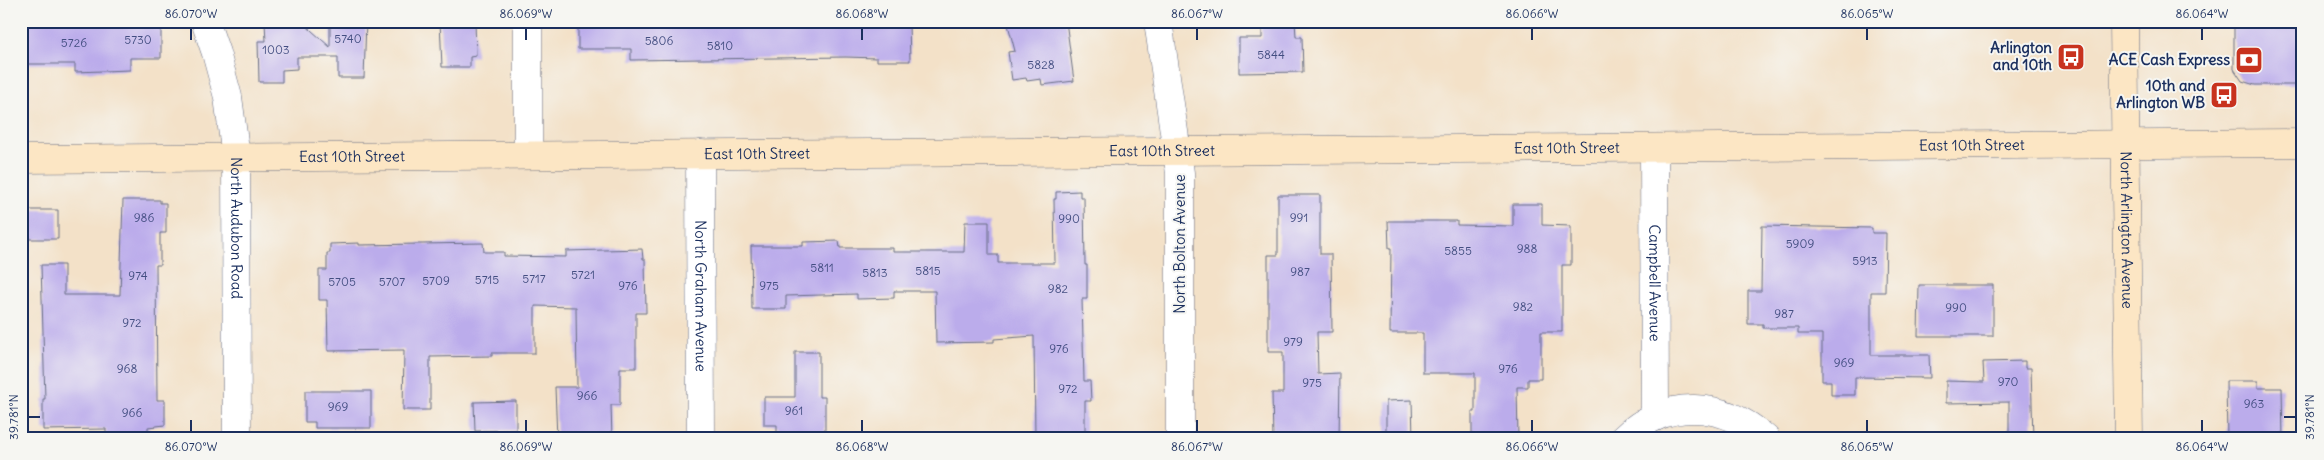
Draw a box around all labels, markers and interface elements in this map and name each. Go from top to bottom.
text: 86.070°W [165,6,217,21]
text: 86.069°W [500,6,553,21]
text: 86.068°W [836,6,889,21]
text: 86.067°W [1171,6,1223,21]
text: 86.066°W [1506,6,1559,21]
text: 86.065°W [1841,6,1894,21]
text: 86.064°W [2176,6,2229,21]
house number: 5740 [334,31,362,46]
house number: 5730 [124,32,152,47]
house number: 5806 [645,33,673,48]
house number: 5726 [61,35,87,50]
house number: 5810 [707,38,733,53]
place label: Arlington and 10th [1990,38,2052,74]
house number: 1003 [262,42,290,57]
bus stop icon: Arlington and 10th [2056,42,2086,72]
bank icon: ACE Cash Express [2234,45,2264,75]
house number: 5844 [1257,47,1285,62]
place label: ACE Cash Express [2109,50,2230,70]
house number: 5828 [1027,57,1055,72]
place label: 10th and Arlington WB [2116,76,2205,113]
bus stop icon: 10th and Arlington WB [2209,80,2239,110]
street label: East 10th Street [1919,135,2025,155]
street label: East 10th Street [1514,138,1620,158]
street label: East 10th Street [1109,141,1215,160]
street label: East 10th Street [704,143,810,163]
street label: East 10th Street [299,146,405,166]
street label: North Arlington Avenue [2117,151,2137,309]
street label: North Audubon Road [227,157,247,299]
street label: North Bolton Avenue [1170,174,1189,314]
house number: 986 [134,210,154,225]
house number: 991 [1290,210,1308,225]
house number: 990 [1058,211,1080,226]
street label: North Graham Avenue [691,220,711,372]
street label: Campbell Avenue [1645,224,1665,342]
house number: 5909 [1786,236,1814,251]
house number: 988 [1517,241,1537,256]
house number: 5855 [1444,243,1472,258]
house number: 5913 [1852,253,1878,268]
house number: 5811 [810,260,834,275]
house number: 5815 [915,263,941,278]
house number: 987 [1290,264,1310,279]
house number: 5813 [862,265,888,280]
house number: 5721 [571,267,595,282]
house number: 974 [128,268,148,283]
house number: 5717 [522,271,546,286]
house number: 5715 [475,272,499,287]
house number: 5709 [422,273,450,288]
house number: 5705 [328,274,356,289]
house number: 5707 [379,274,405,289]
house number: 976 [618,278,638,293]
house number: 975 [759,278,779,293]
house number: 982 [1048,281,1069,296]
house number: 982 [1513,299,1534,314]
house number: 990 [1945,300,1967,315]
house number: 987 [1774,306,1794,321]
house number: 972 [122,315,142,330]
house number: 979 [1283,334,1303,349]
house number: 976 [1049,341,1069,356]
house number: 969 [1834,355,1854,370]
house number: 968 [117,361,137,376]
house number: 976 [1498,361,1518,376]
house number: 970 [1998,374,2018,389]
house number: 975 [1302,375,1322,390]
house number: 972 [1058,381,1078,396]
house number: 966 [577,388,597,403]
text: 39.781°N [6,394,21,440]
text: 39.781°N [2302,394,2317,440]
house number: 963 [2244,396,2265,411]
house number: 969 [328,399,348,414]
house number: 961 [785,403,803,418]
house number: 966 [122,405,142,420]
text: 86.070°W [165,439,217,454]
text: 86.069°W [500,439,553,454]
text: 86.068°W [836,439,889,454]
text: 86.067°W [1171,439,1223,454]
text: 86.066°W [1506,439,1559,454]
text: 86.065°W [1841,439,1894,454]
text: 86.064°W [2176,439,2229,454]

